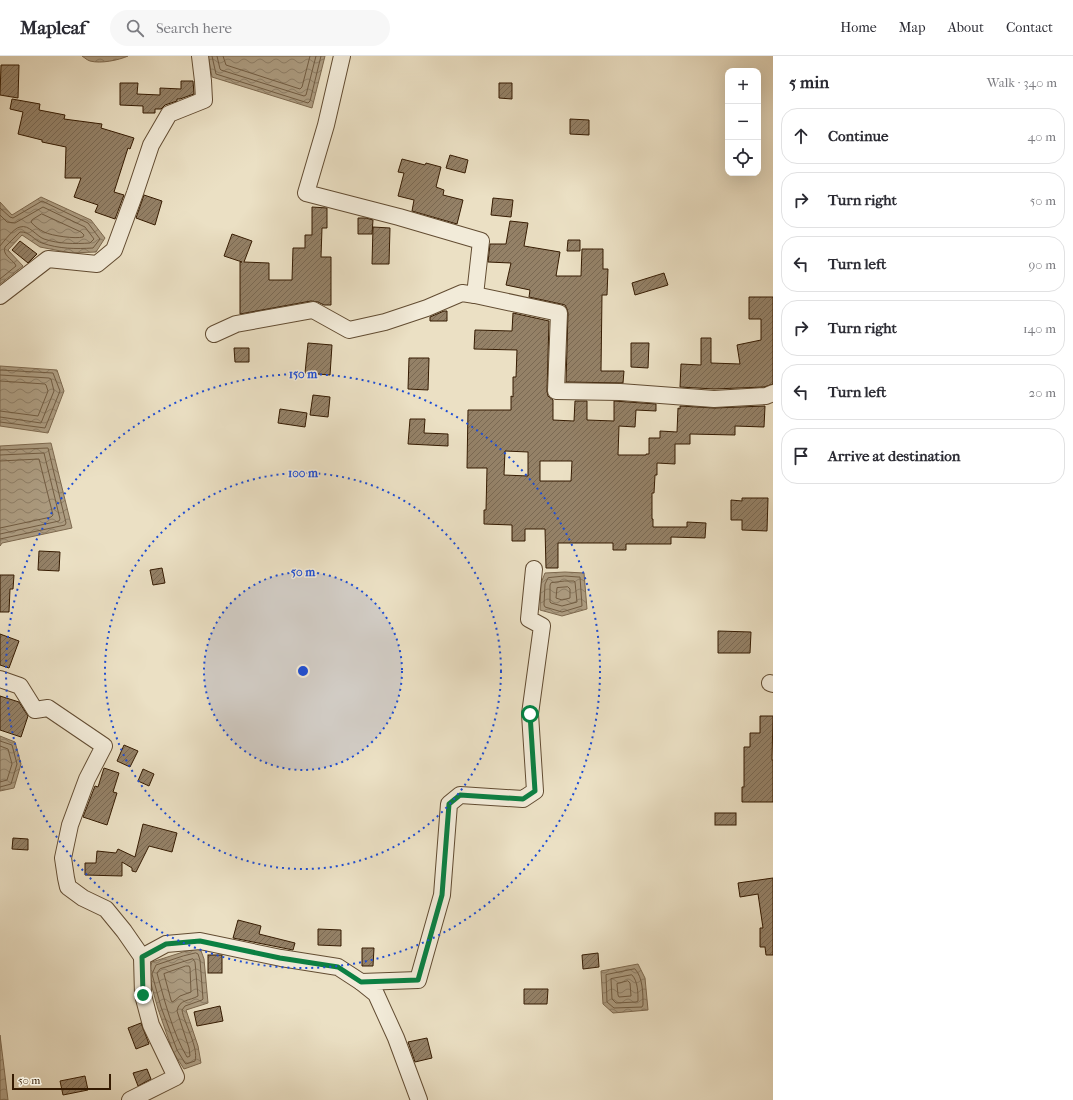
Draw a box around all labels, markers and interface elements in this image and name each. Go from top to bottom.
search box [110,10,390,46]
text: Mapleaf [20,17,86,39]
icon: search [124,17,146,39]
text: Search here [156,19,232,37]
text: Home [840,19,877,36]
text: Map [899,19,926,36]
text: About [948,19,984,36]
text: Contact [1006,19,1053,36]
map controls [725,68,761,176]
button: + [725,68,761,104]
text: 5 min [789,72,829,92]
text: Walk · 340 m [987,75,1057,90]
button: − [725,104,761,140]
icon: ahead [790,125,812,147]
text: Continue [828,127,888,145]
text: 40 m [1028,129,1056,144]
button: locate [725,140,761,176]
icon: right [790,189,812,211]
text: Turn right [828,191,897,209]
text: 50 m [1030,193,1056,208]
icon: left [790,253,812,275]
text: Turn left [828,255,886,273]
text: 90 m [1028,257,1056,272]
icon: right [790,317,812,339]
text: Turn right [828,319,897,337]
text: 140 m [1023,321,1056,336]
text: 150 m [289,367,318,381]
icon: left [790,381,812,403]
text: Turn left [828,383,886,401]
text: 20 m [1029,385,1056,400]
icon: arrive [790,445,812,467]
text: Arrive at destination [828,447,960,465]
text: 100 m [288,466,319,480]
text: 50 m [291,565,316,579]
centre of rings [296,664,310,678]
route start [521,705,539,723]
route end [134,986,152,1004]
scale bar [12,1072,111,1091]
text: 50 m [18,1074,40,1087]

